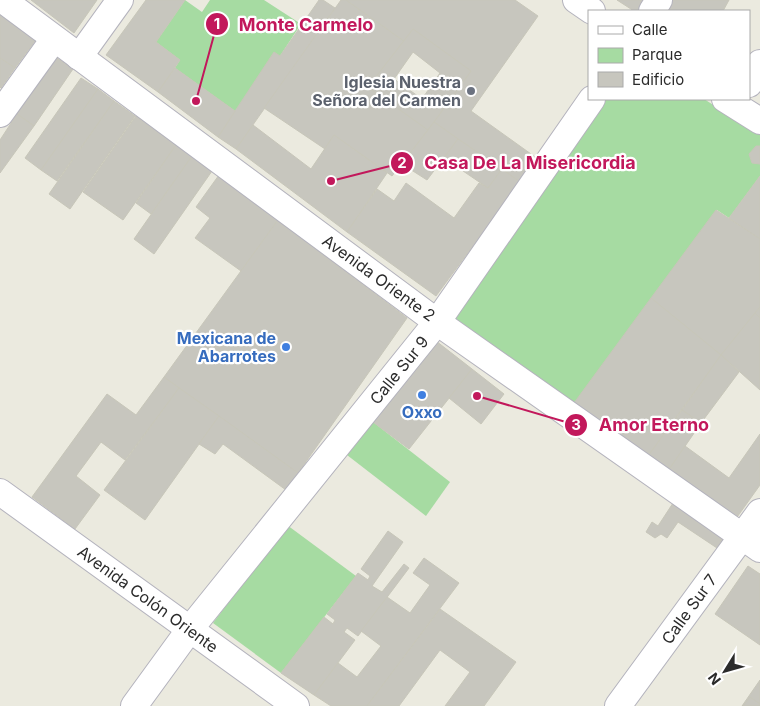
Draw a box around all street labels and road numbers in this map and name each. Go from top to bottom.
street label: Avenida Oriente 2 [319,230,439,326]
street label: Calle Sur 9 [365,332,433,408]
street label: Avenida Colón Oriente [74,541,222,657]
street label: Calle Sur 7 [657,570,721,648]

